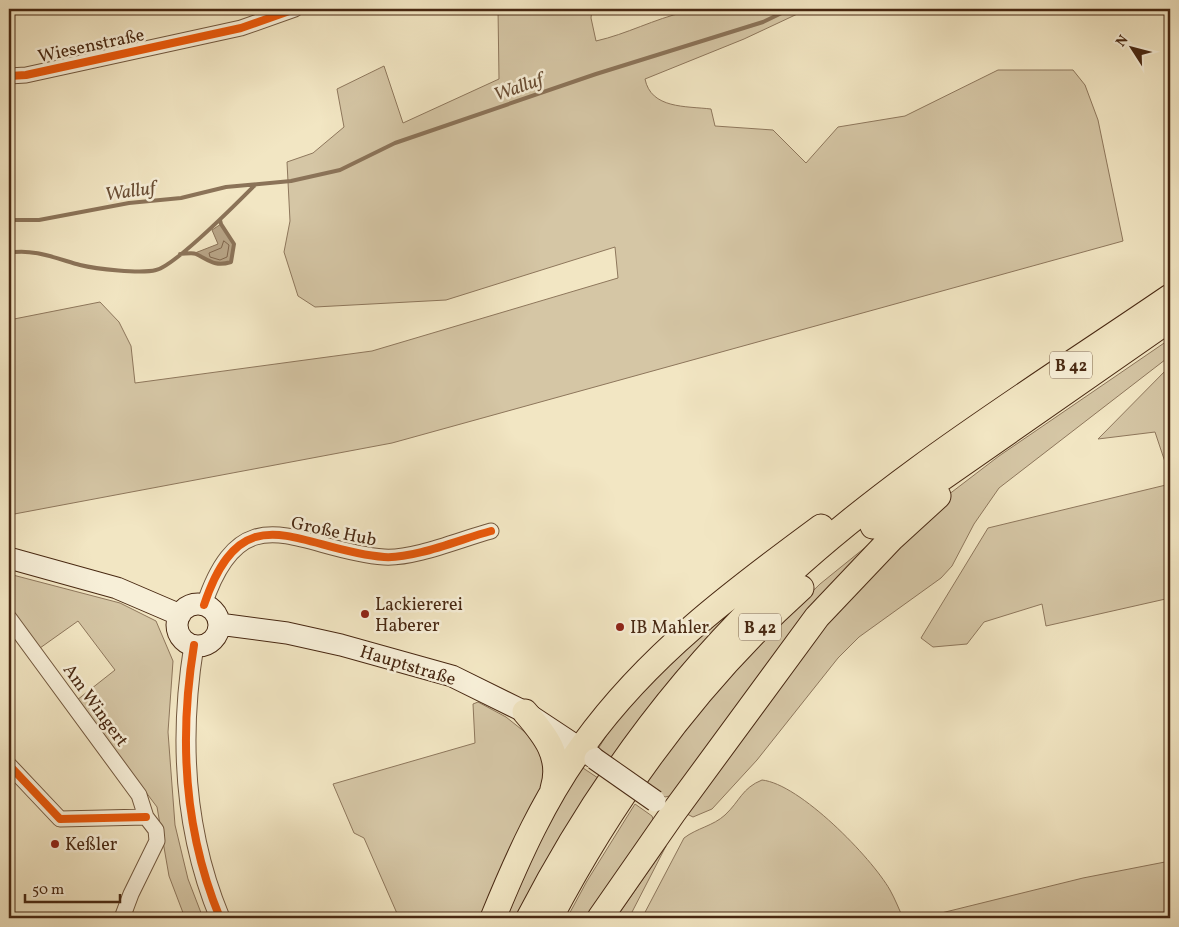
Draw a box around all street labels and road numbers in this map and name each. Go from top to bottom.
street label: Wiesenstraße [36,23,147,70]
road number: B 42 [1050,352,1092,378]
street label: Große Hub [289,511,379,554]
road number: B 42 [739,614,781,640]
street label: Hauptstraße [357,640,459,693]
street label: Am Wingert [56,659,133,752]

